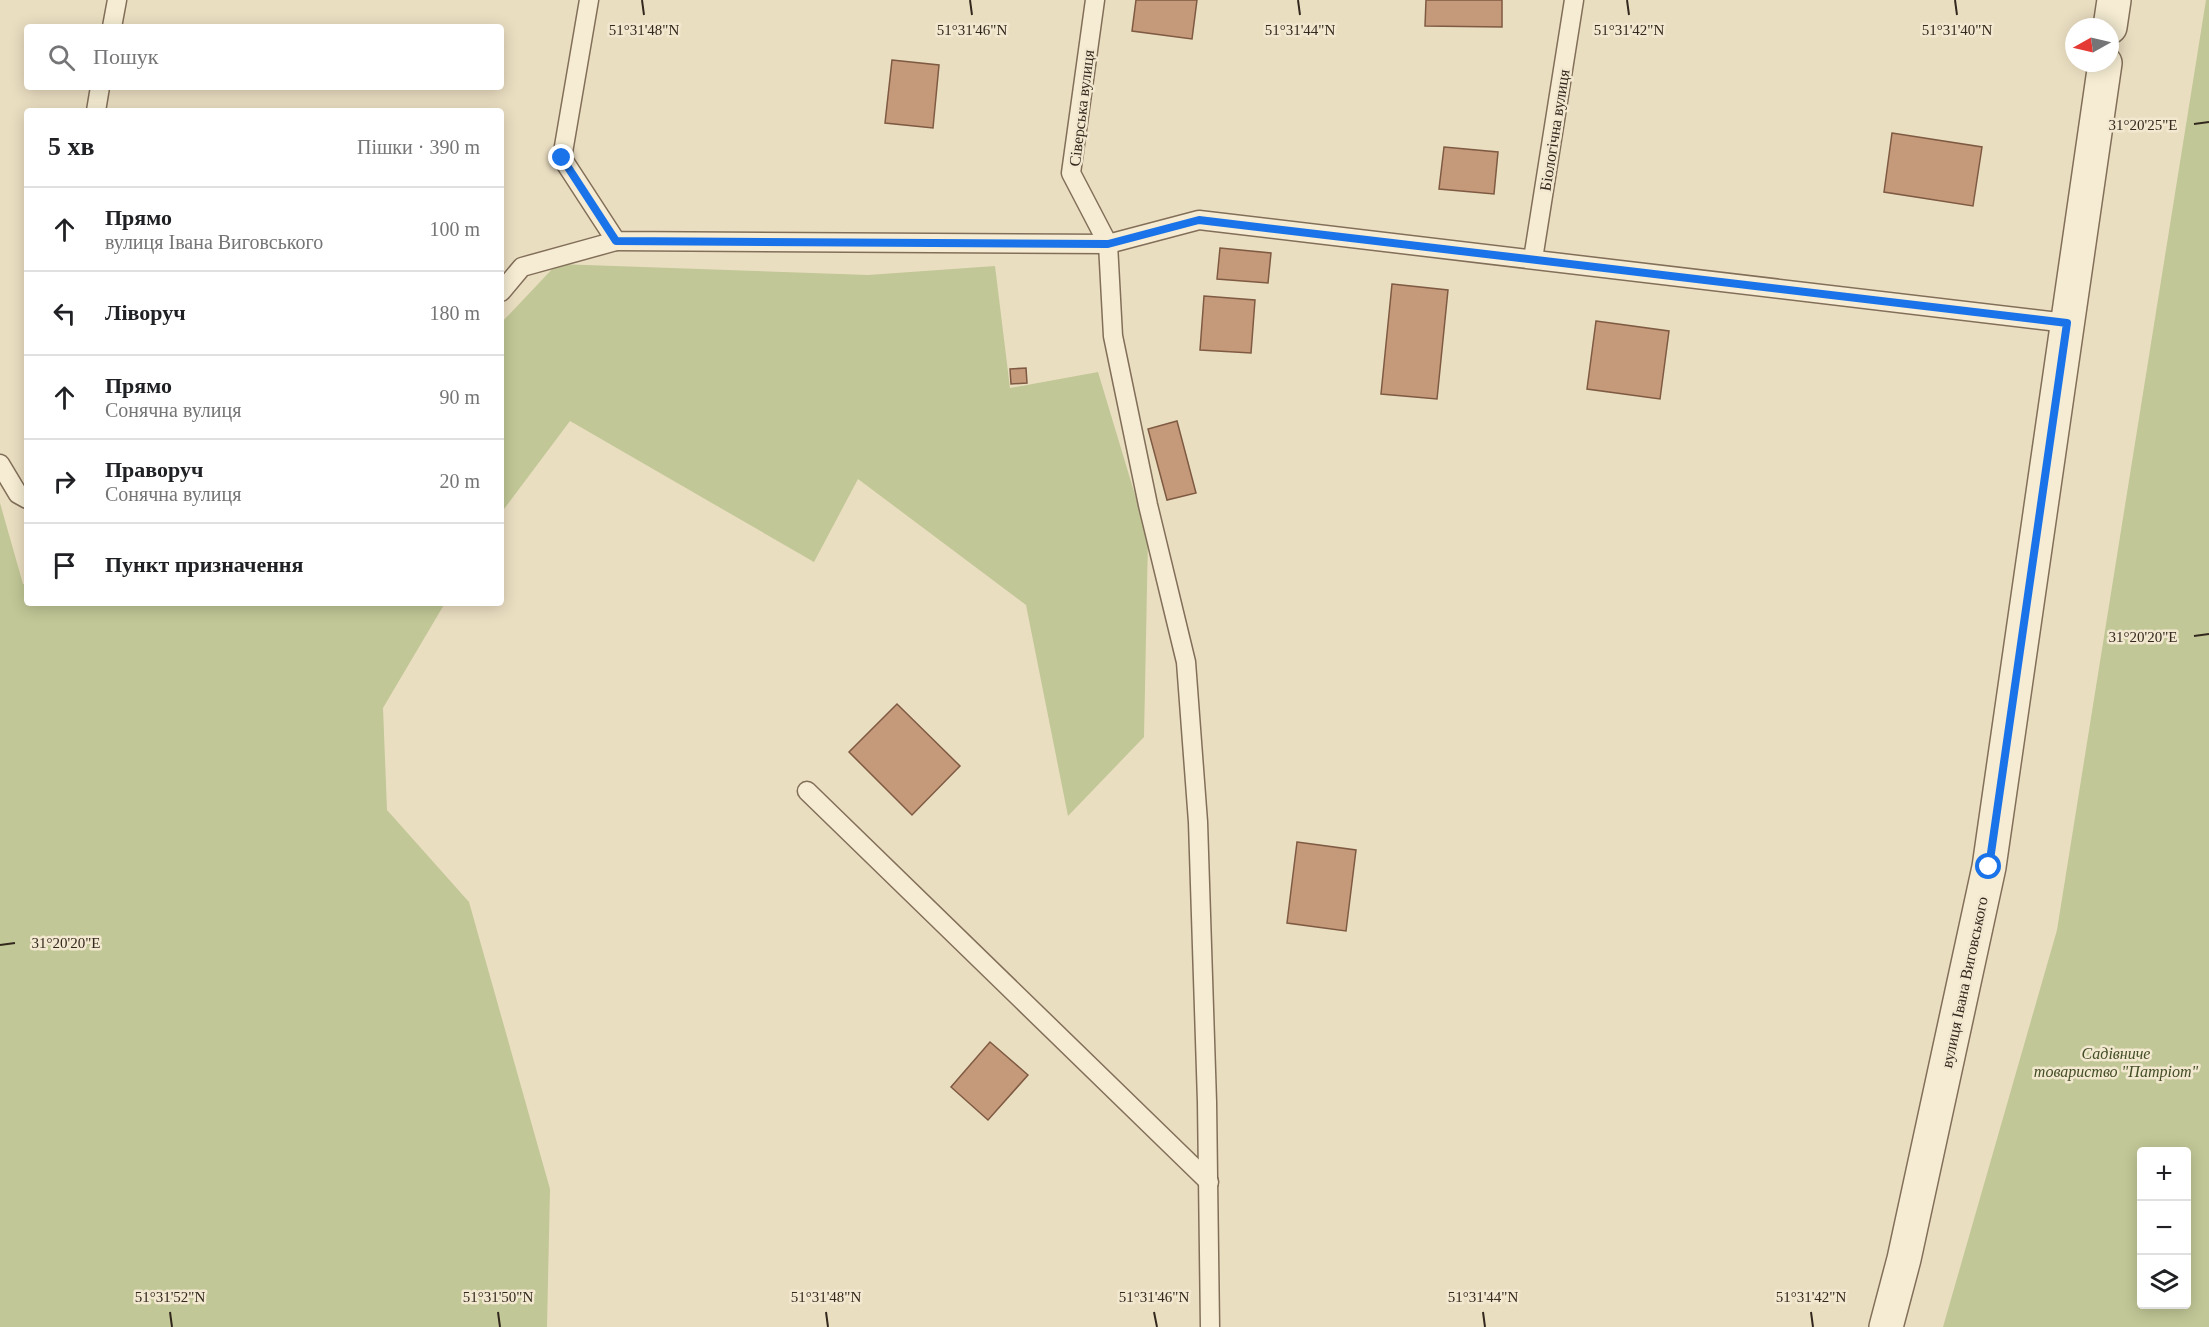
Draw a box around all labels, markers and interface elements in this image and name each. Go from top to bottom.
north arrow [2065,18,2119,72]
text: 51°31'48"N [609,22,679,38]
text: 51°31'46"N [937,22,1007,38]
text: 51°31'44"N [1265,22,1335,38]
text: 51°31'42"N [1594,22,1664,38]
text: 51°31'40"N [1922,22,1992,38]
search box [24,24,504,90]
icon: search [45,41,78,74]
text: Пошук [93,44,159,69]
street label: Сіверська вулиця [1066,48,1098,168]
street label: Біологічна вулиця [1536,67,1574,192]
text: 31°20'25"E [2109,117,2178,133]
text: 5 хв [48,132,95,161]
text: Пішки · 390 m [357,136,480,158]
route end [548,144,574,170]
text: Прямо [105,205,172,230]
icon: ahead [48,213,81,246]
text: 100 m [429,218,480,240]
text: вулиця Івана Виговського [105,231,323,253]
icon: left [48,297,81,330]
text: Ліворуч [105,300,186,325]
text: 180 m [429,302,480,324]
text: Прямо [105,373,172,398]
icon: ahead [48,381,81,414]
text: 90 m [439,386,480,408]
text: Сонячна вулиця [105,399,241,421]
text: Праворуч [105,457,203,482]
icon: right [48,465,81,498]
text: 20 m [439,470,480,492]
text: Сонячна вулиця [105,483,241,505]
icon: arrive [48,549,81,582]
text: Пункт призначення [105,552,303,577]
text: 31°20'20"E [2109,629,2178,645]
route start [1975,853,2001,879]
street label: вулиця Івана Виговського [1938,895,1992,1069]
text: 31°20'20"E [32,935,101,951]
park label: Садівниче товариство "Патріот" [2034,1045,2198,1081]
map controls [2137,1147,2191,1309]
button: + [2137,1147,2191,1201]
button: − [2137,1201,2191,1255]
button: layers [2137,1255,2191,1309]
text: 51°31'52"N [135,1289,205,1305]
text: 51°31'50"N [463,1289,533,1305]
text: 51°31'48"N [791,1289,861,1305]
text: 51°31'46"N [1119,1289,1189,1305]
text: 51°31'44"N [1448,1289,1518,1305]
text: 51°31'42"N [1776,1289,1846,1305]

